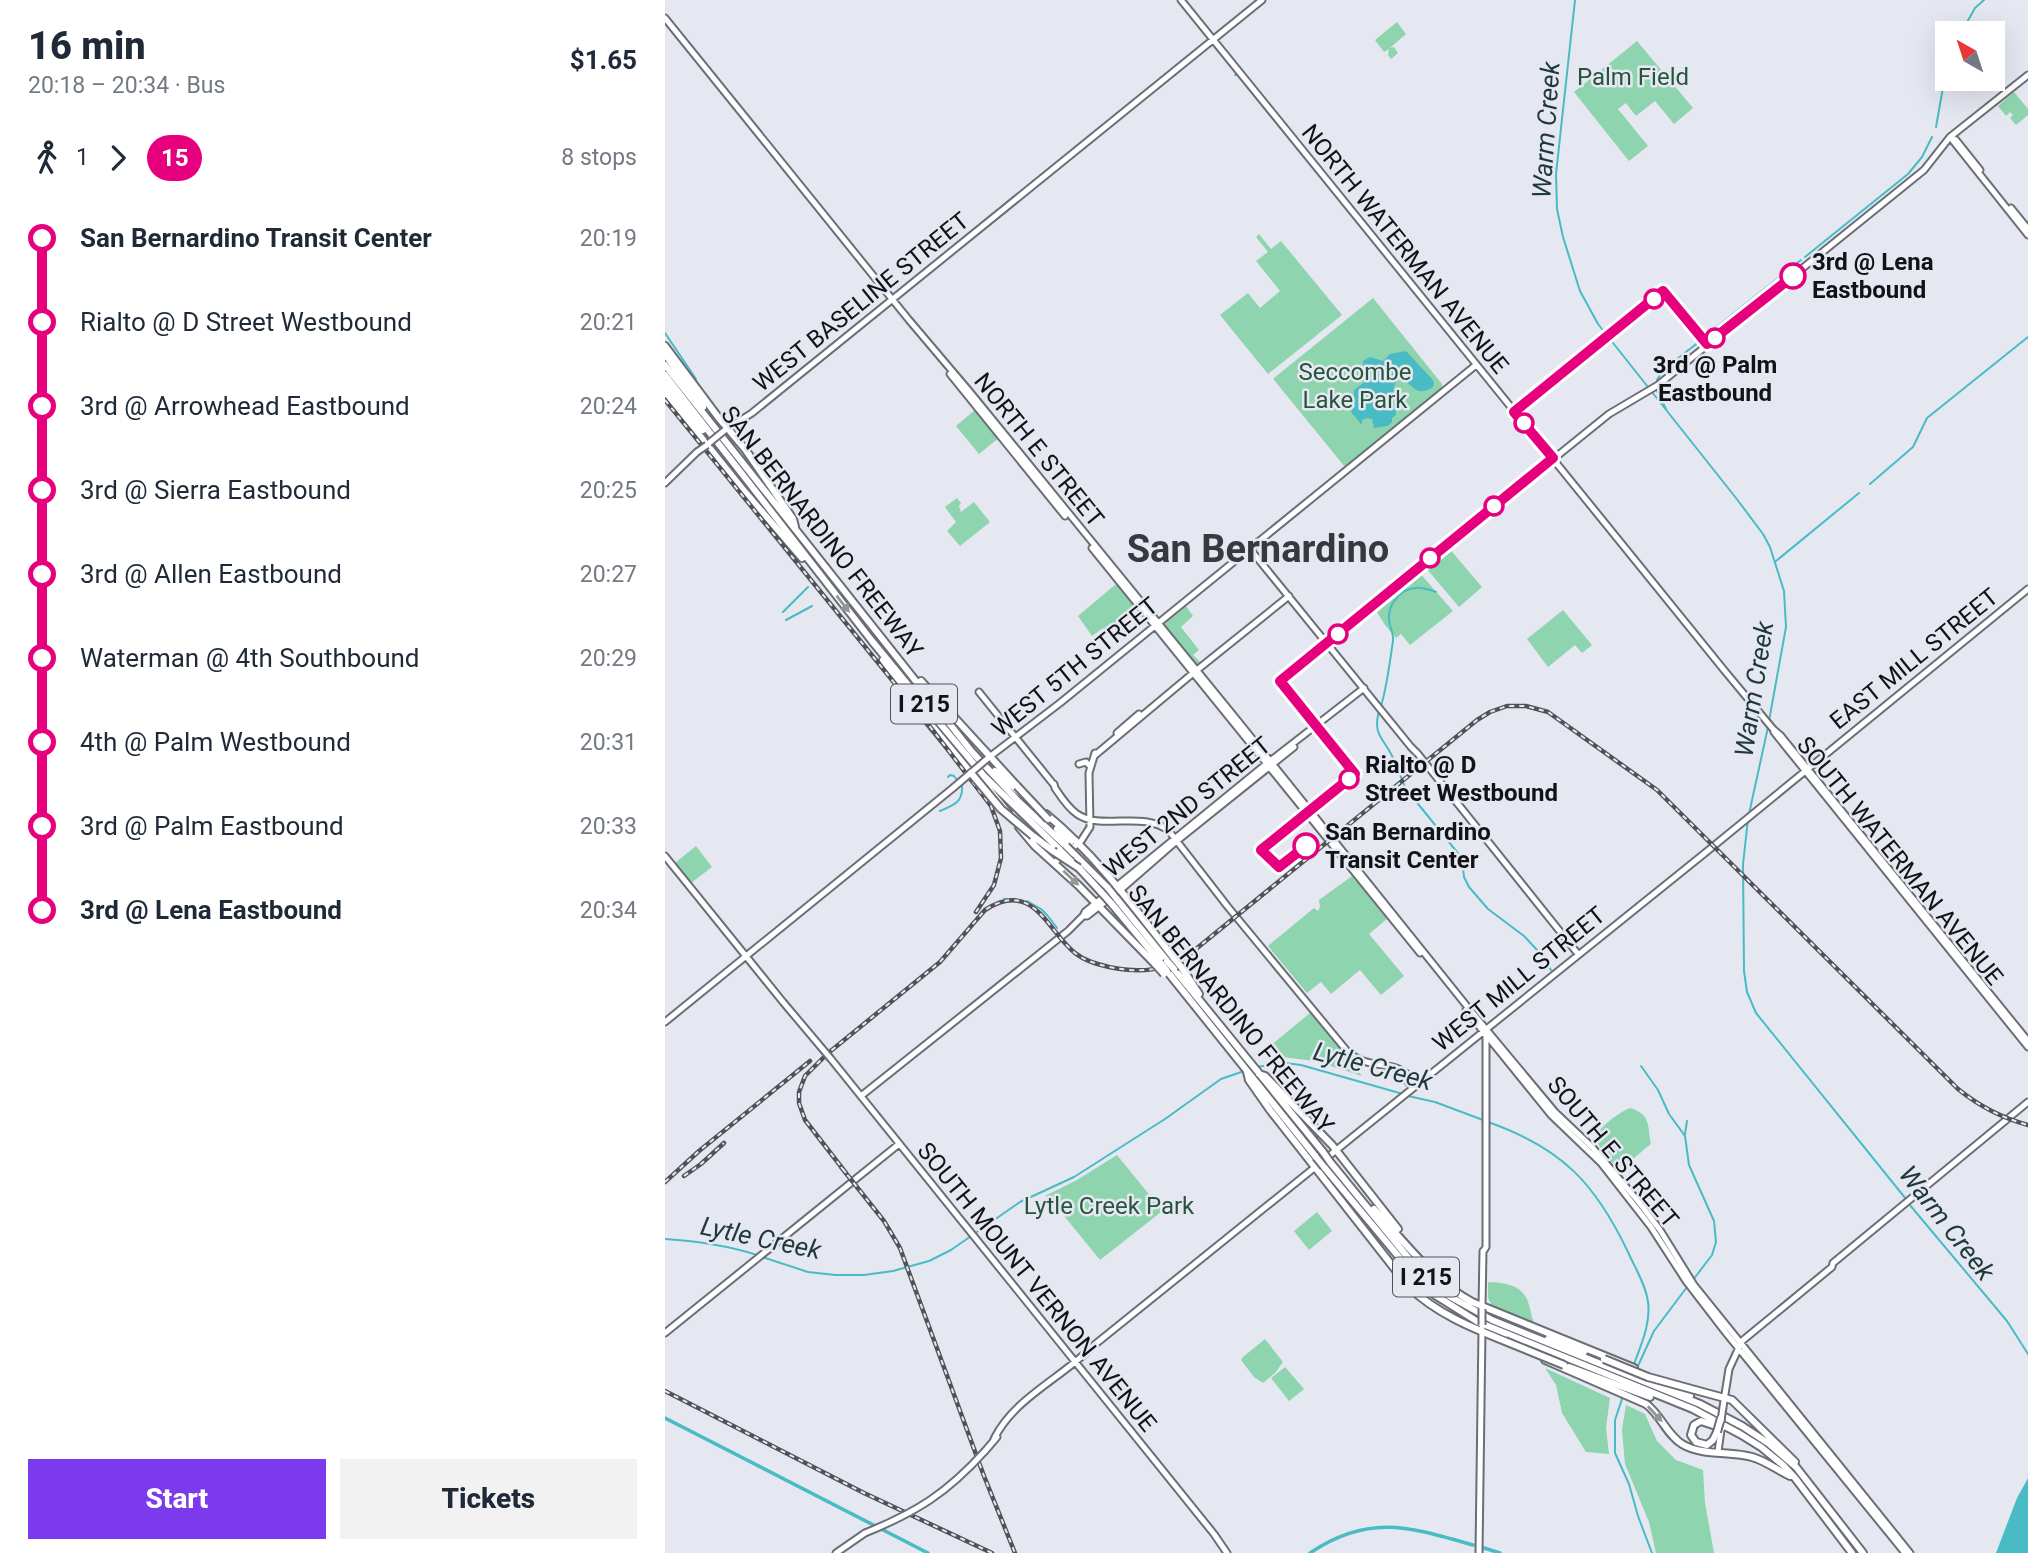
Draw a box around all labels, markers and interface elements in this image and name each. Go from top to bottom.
north arrow [1935,21,2005,91]
map controls [1935,21,2005,91]
text: 16 min [28,24,146,68]
text: $1.65 [570,45,637,75]
water label: Warm Creek [1526,59,1566,199]
park label: Palm Field [1577,63,1689,91]
text: 20:18 – 20:34 · Bus [28,72,225,99]
street label: NORTH WATERMAN AVENUE [1296,119,1514,379]
icon: walk [28,139,66,177]
icon: forward [99,139,137,177]
text: 1 [76,144,89,171]
text: 15 [161,144,188,172]
text: 8 stops [561,144,637,171]
street label: WEST BASELINE STREET [748,207,974,397]
text: San Bernardino Transit Center [80,223,432,253]
text: 20:19 [580,225,637,252]
place label: 3rd @ Lena Eastbound [1812,248,1934,304]
marker: 3rd @ Lena Eastbound [1780,263,1806,289]
unlabelled marker [1644,289,1664,309]
text: Rialto @ D Street Westbound [80,307,412,337]
text: 20:21 [580,309,637,336]
marker: 3rd @ Palm Eastbound [1705,328,1725,348]
place label: 3rd @ Palm Eastbound [1653,351,1777,407]
park label: Seccombe Lake Park [1298,358,1412,414]
street label: NORTH E STREET [968,367,1110,533]
text: 3rd @ Arrowhead Eastbound [80,391,410,421]
text: 20:24 [580,393,637,420]
street label: SAN BERNARDINO FREEWAY [715,401,929,664]
unlabelled marker [1514,413,1534,433]
text: 3rd @ Sierra Eastbound [80,475,351,505]
text: 20:25 [580,477,637,504]
unlabelled marker [1484,496,1504,516]
district label: San Bernardino [1127,527,1389,571]
unlabelled marker [1420,548,1440,568]
text: 3rd @ Allen Eastbound [80,559,342,589]
text: 20:27 [580,561,637,588]
street label: EAST MILL STREET [1824,583,2004,735]
street label: WEST 5TH STREET [987,592,1163,742]
one-way arrow [836,595,850,613]
water label: Warm Creek [1728,618,1780,759]
unlabelled marker [1328,624,1348,644]
text: Waterman @ 4th Southbound [80,643,420,673]
text: 20:29 [580,645,637,672]
road number: I 215 [891,684,957,724]
text: 4th @ Palm Westbound [80,727,351,757]
text: 20:31 [580,729,637,756]
street label: WEST 2ND STREET [1098,731,1276,883]
street label: SOUTH WATERMAN AVENUE [1791,731,2009,991]
place label: Rialto @ D Street Westbound [1365,751,1558,807]
marker: Rialto @ D Street Westbound [1339,769,1359,789]
text: 3rd @ Palm Eastbound [80,811,344,841]
text: 20:33 [580,813,637,840]
place label: San Bernardino Transit Center [1325,818,1491,874]
marker: San Bernardino Transit Center [1293,833,1319,859]
one-way arrow [1062,870,1079,886]
street label: SAN BERNARDINO FREEWAY [1122,879,1340,1139]
text: 3rd @ Lena Eastbound [80,895,342,925]
text: 20:34 [580,897,637,924]
street label: WEST MILL STREET [1427,901,1611,1057]
water label: Lytle Creek [1310,1036,1437,1097]
street label: SOUTH E STREET [1542,1071,1684,1233]
street label: SOUTH MOUNT VERNON AVENUE [912,1137,1162,1437]
water label: Warm Creek [1893,1160,2002,1287]
park label: Lytle Creek Park [1024,1192,1195,1220]
water label: Lytle Creek [698,1211,825,1266]
road number: I 215 [1393,1258,1459,1296]
one-way arrow [1647,1405,1663,1422]
button: Start [28,1459,326,1539]
button: Tickets [340,1459,637,1539]

